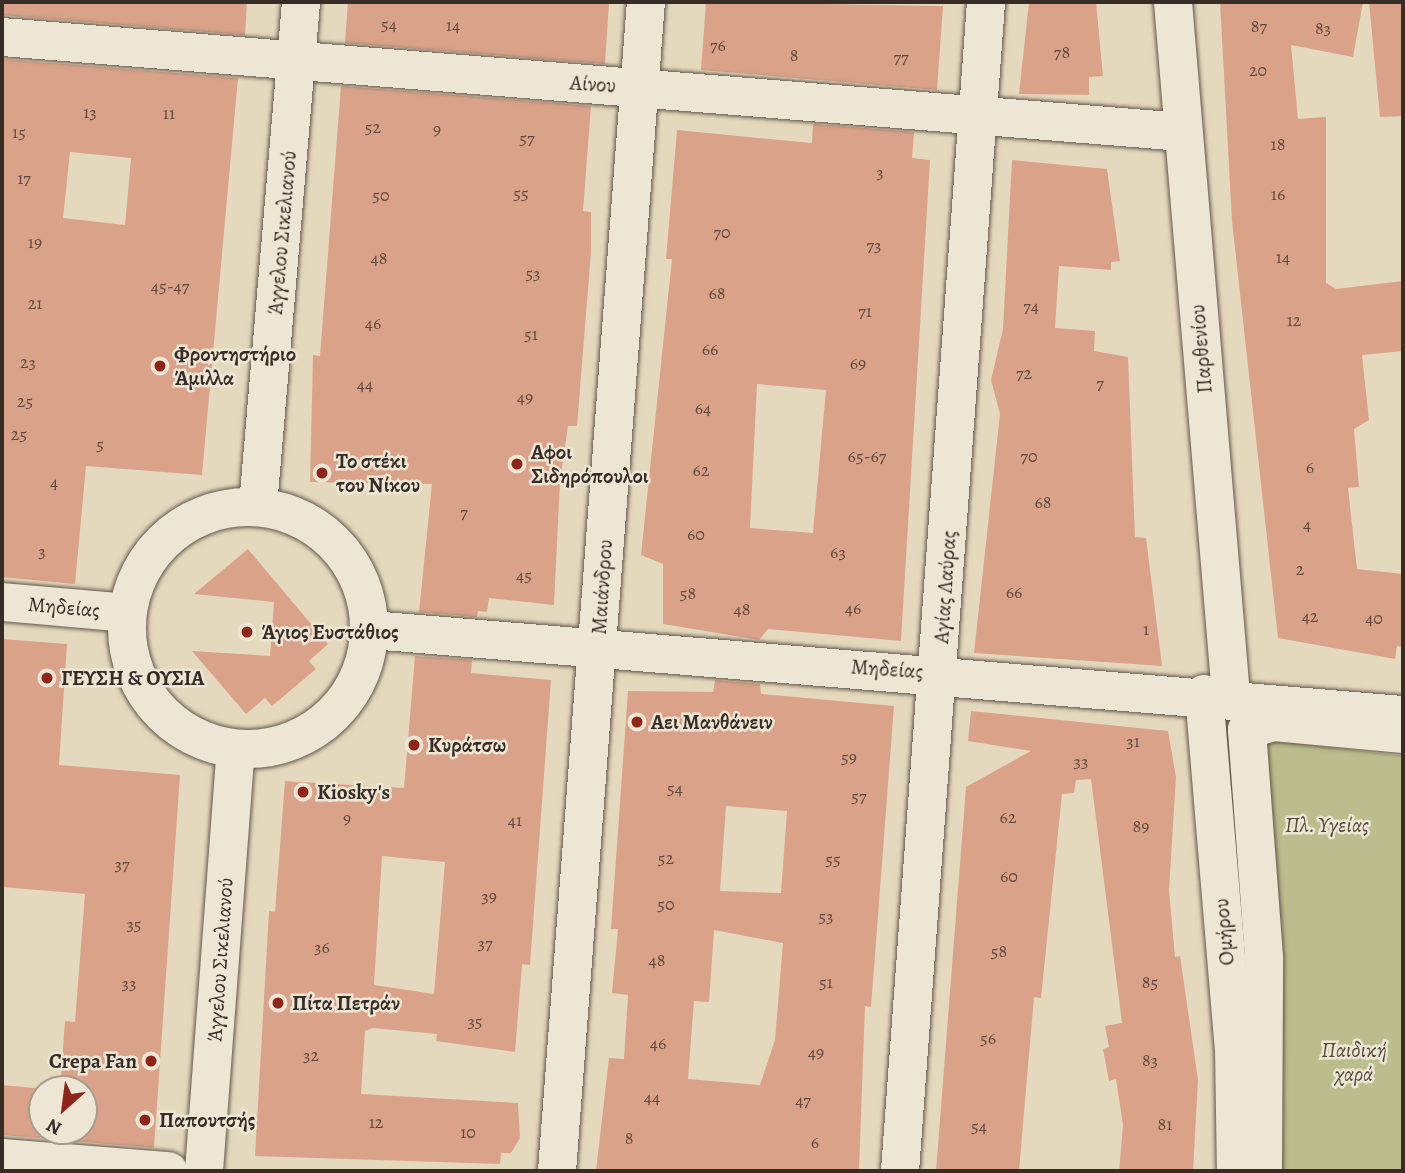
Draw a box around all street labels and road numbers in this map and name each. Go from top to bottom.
street label: Αίνου [569,70,617,98]
street label: Άγγελου Σικελιανού [262,150,302,316]
street label: Παρθενίου [1185,303,1217,395]
street label: Αγίας Λαύρας [928,530,962,644]
street label: Μαιάνδρου [586,539,618,635]
street label: Μηδείας [27,591,101,623]
street label: Μηδείας [850,654,924,684]
street label: Άγγελου Σικελιανού [202,877,238,1043]
street label: Ομήρου [1209,897,1239,967]

